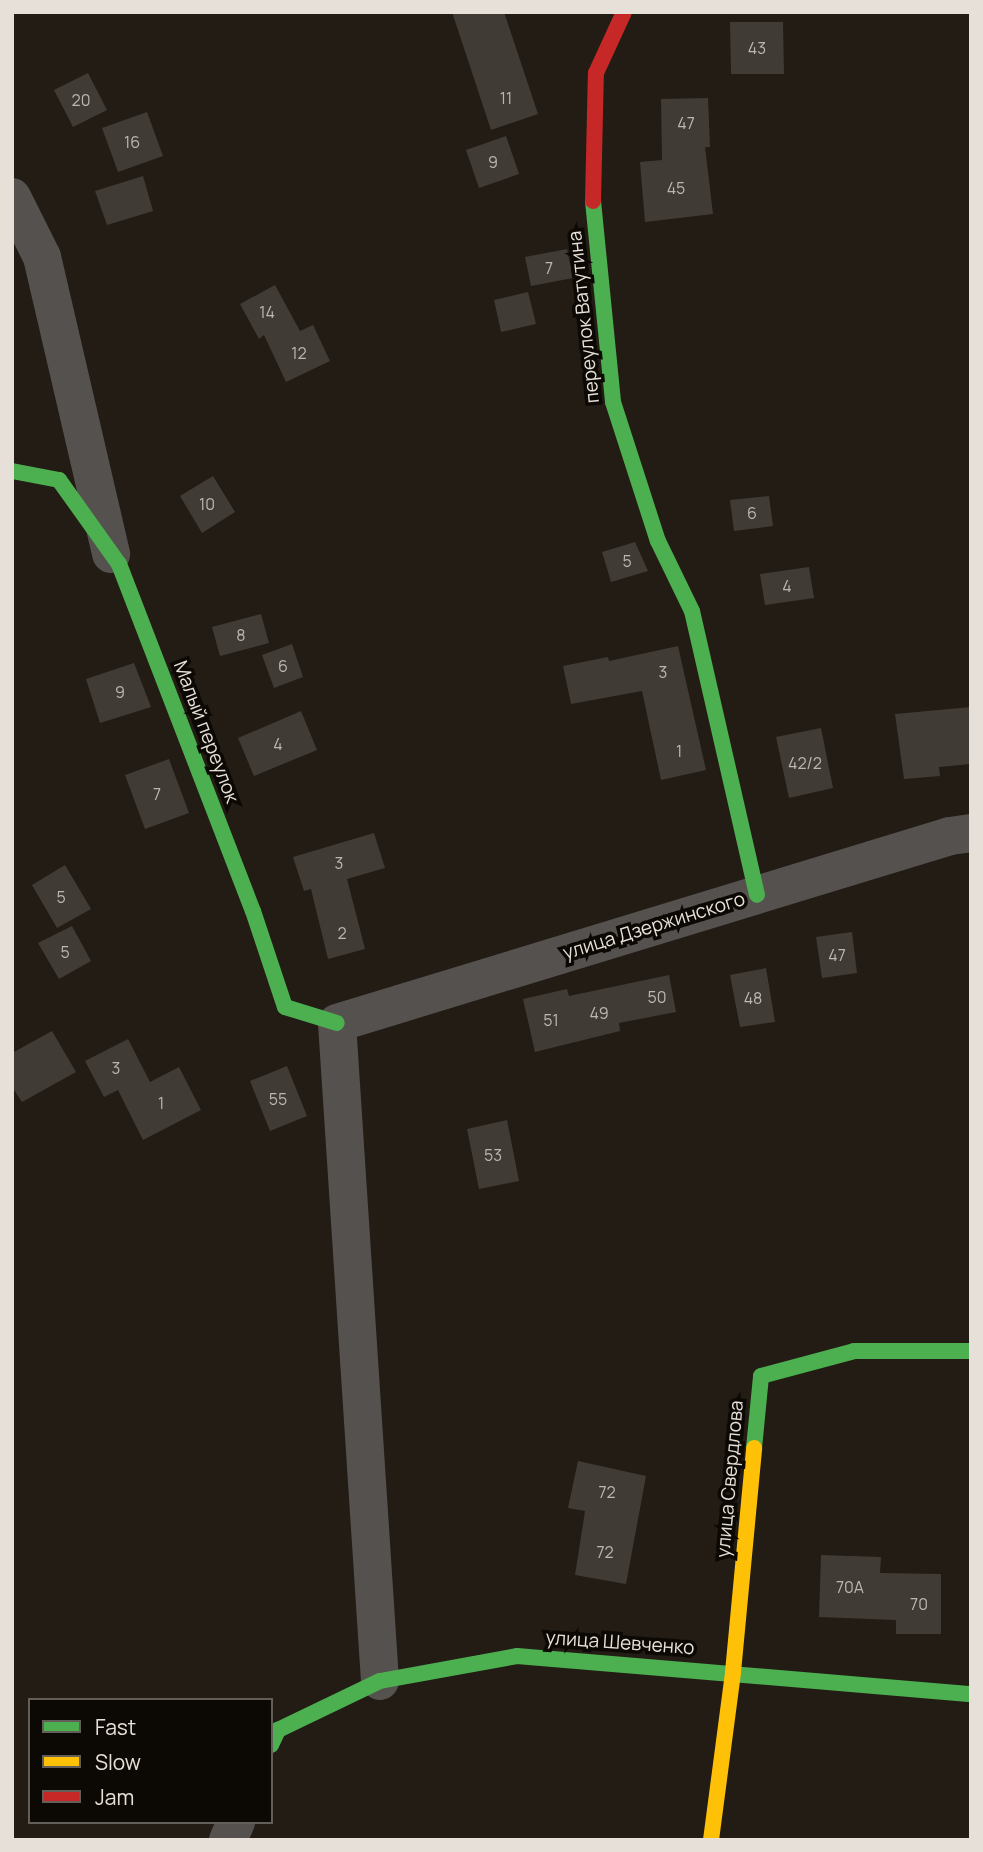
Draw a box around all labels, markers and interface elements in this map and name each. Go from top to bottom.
house number: 43 [748,38,766,58]
house number: 11 [500,88,512,108]
house number: 20 [72,90,90,110]
house number: 47 [677,113,695,133]
house number: 16 [124,132,140,152]
house number: 9 [488,152,498,172]
house number: 45 [667,178,685,198]
street label: переулок Ватутина [564,230,604,404]
house number: 7 [545,258,553,278]
house number: 14 [259,302,275,322]
house number: 12 [291,343,307,363]
house number: 10 [199,494,215,514]
house number: 6 [747,503,757,523]
house number: 5 [622,551,632,571]
house number: 4 [782,576,792,596]
house number: 8 [236,625,246,645]
house number: 6 [278,656,288,676]
street label: Малый переулок [168,658,244,806]
house number: 3 [659,662,667,682]
house number: 9 [115,682,125,702]
house number: 4 [273,734,283,754]
house number: 1 [676,741,682,761]
house number: 42/2 [788,753,822,773]
house number: 7 [153,784,161,804]
house number: 3 [335,853,343,873]
house number: 5 [56,887,66,907]
street label: улица Дзержинского [560,887,748,965]
house number: 2 [337,923,347,943]
house number: 5 [60,942,70,962]
house number: 47 [828,945,846,965]
house number: 50 [648,987,666,1007]
house number: 48 [744,988,762,1008]
house number: 49 [589,1003,609,1023]
house number: 51 [543,1010,559,1030]
house number: 3 [112,1058,120,1078]
house number: 55 [269,1089,287,1109]
house number: 1 [158,1093,164,1113]
house number: 53 [484,1145,502,1165]
street label: улица Свердлова [712,1399,748,1559]
house number: 72 [598,1482,616,1502]
house number: 72 [596,1542,614,1562]
house number: 70А [836,1577,864,1597]
house number: 70 [910,1594,928,1614]
street label: улица Шевченко [545,1626,695,1660]
legend [28,1698,273,1824]
text: Fast [95,1713,136,1741]
text: Slow [95,1748,141,1776]
text: Jam [95,1783,134,1811]

